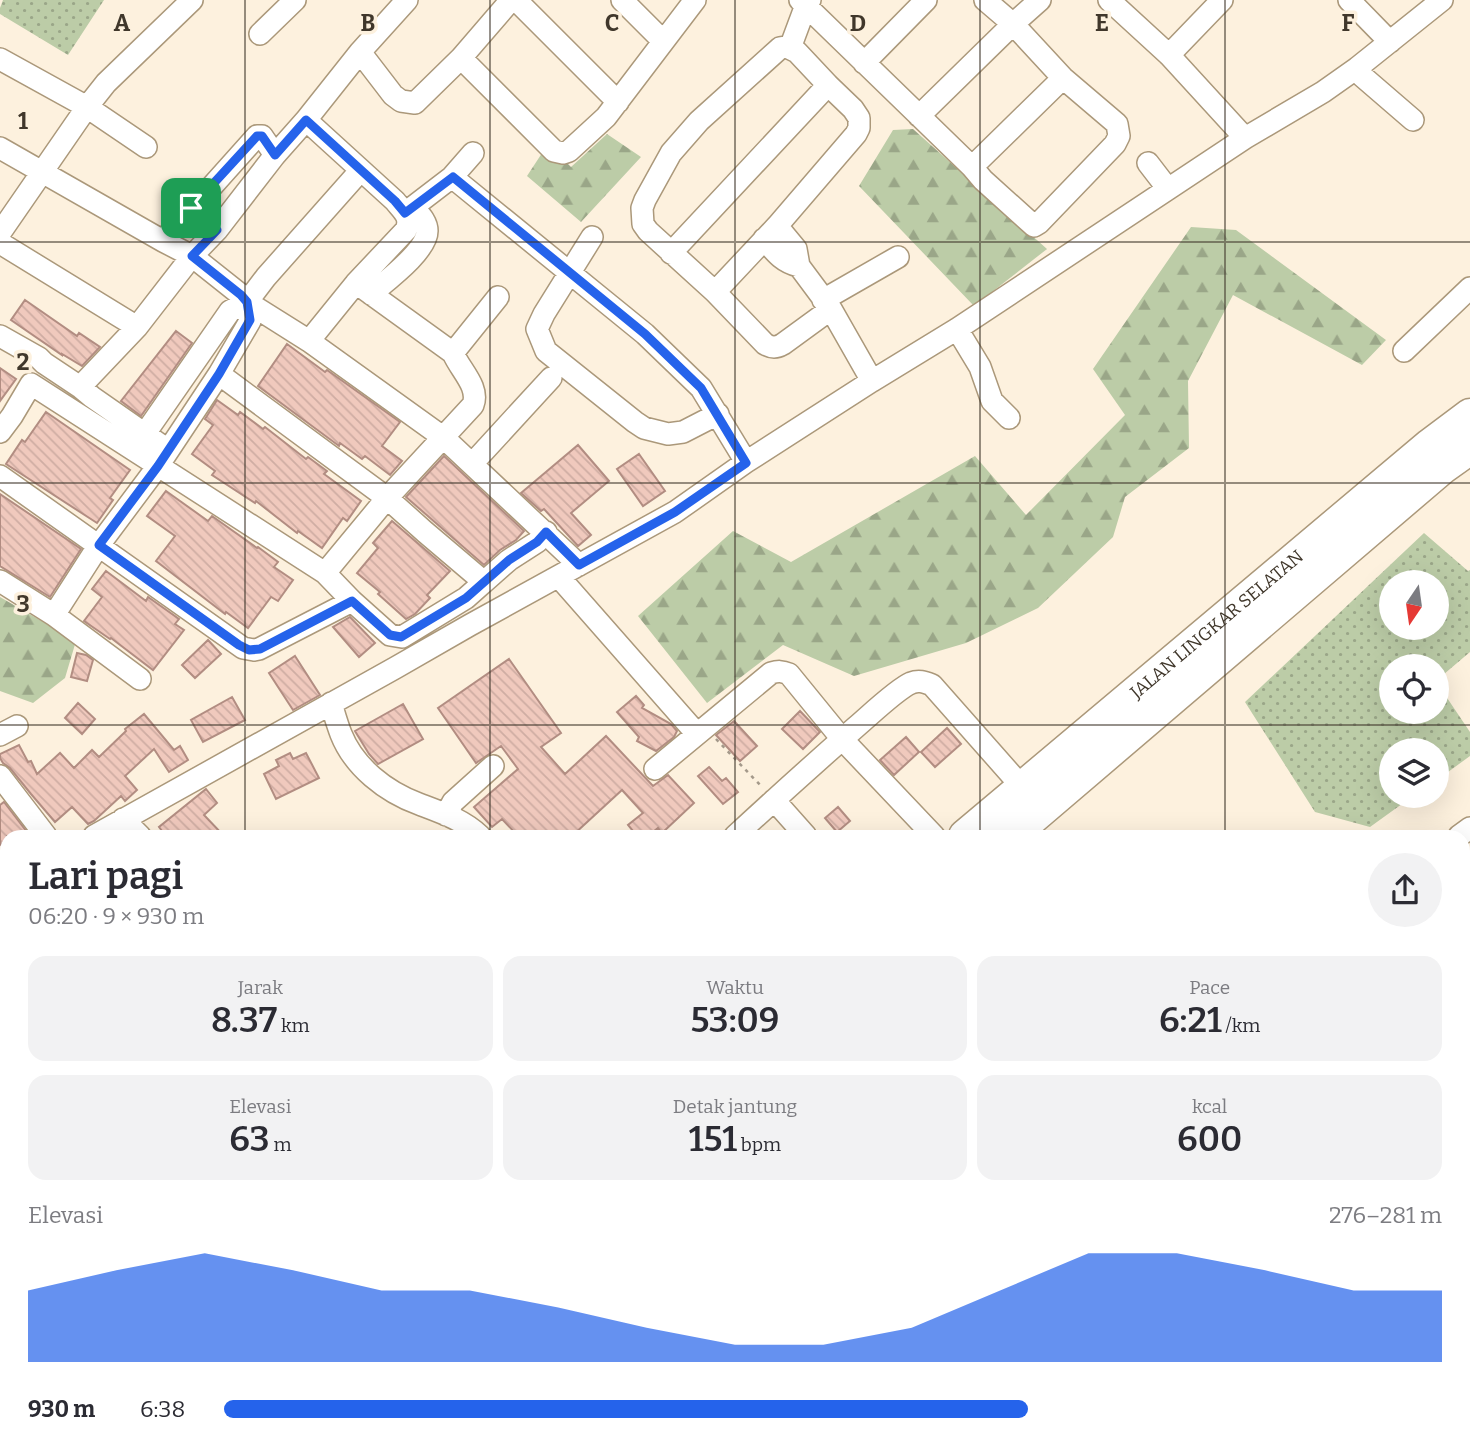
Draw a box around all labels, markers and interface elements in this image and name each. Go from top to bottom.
text: A [114,9,131,37]
text: B [361,9,375,37]
text: C [605,9,619,37]
text: D [850,9,866,37]
text: E [1095,9,1109,37]
text: F [1342,9,1355,37]
text: 1 [18,107,28,135]
pin [161,178,221,238]
icon: arrive [172,189,210,227]
text: 2 [17,348,30,376]
street label: JALAN LINGKAR SELATAN [1125,545,1308,704]
north arrow [1379,570,1449,640]
map controls [1379,570,1449,808]
text: 3 [16,590,30,618]
button: locate [1379,654,1449,724]
button: layers [1379,738,1449,808]
text: Lari pagi [28,853,183,899]
button: share [1368,853,1442,927]
text: 06:20 · 9 × 930 m [28,902,204,930]
text: Jarak [238,976,283,999]
text: Waktu [706,976,764,999]
text: Pace [1189,976,1230,999]
text: 8.37 [211,999,277,1041]
text: 53:09 [690,999,780,1041]
text: 6:21 [1159,999,1222,1041]
text: km [277,1014,310,1037]
text: /km [1222,1014,1260,1037]
text: Elevasi [229,1095,291,1118]
text: Detak jantung [673,1095,797,1118]
text: kcal [1192,1095,1227,1118]
text: 63 [229,1118,270,1160]
text: 151 [689,1118,737,1160]
text: 600 [1177,1118,1242,1160]
text: m [270,1133,292,1156]
text: bpm [737,1133,781,1156]
text: Elevasi [28,1201,103,1229]
text: 276–281 m [1329,1201,1442,1229]
text: 930 m [28,1395,95,1423]
text: 6:38 [140,1395,185,1423]

